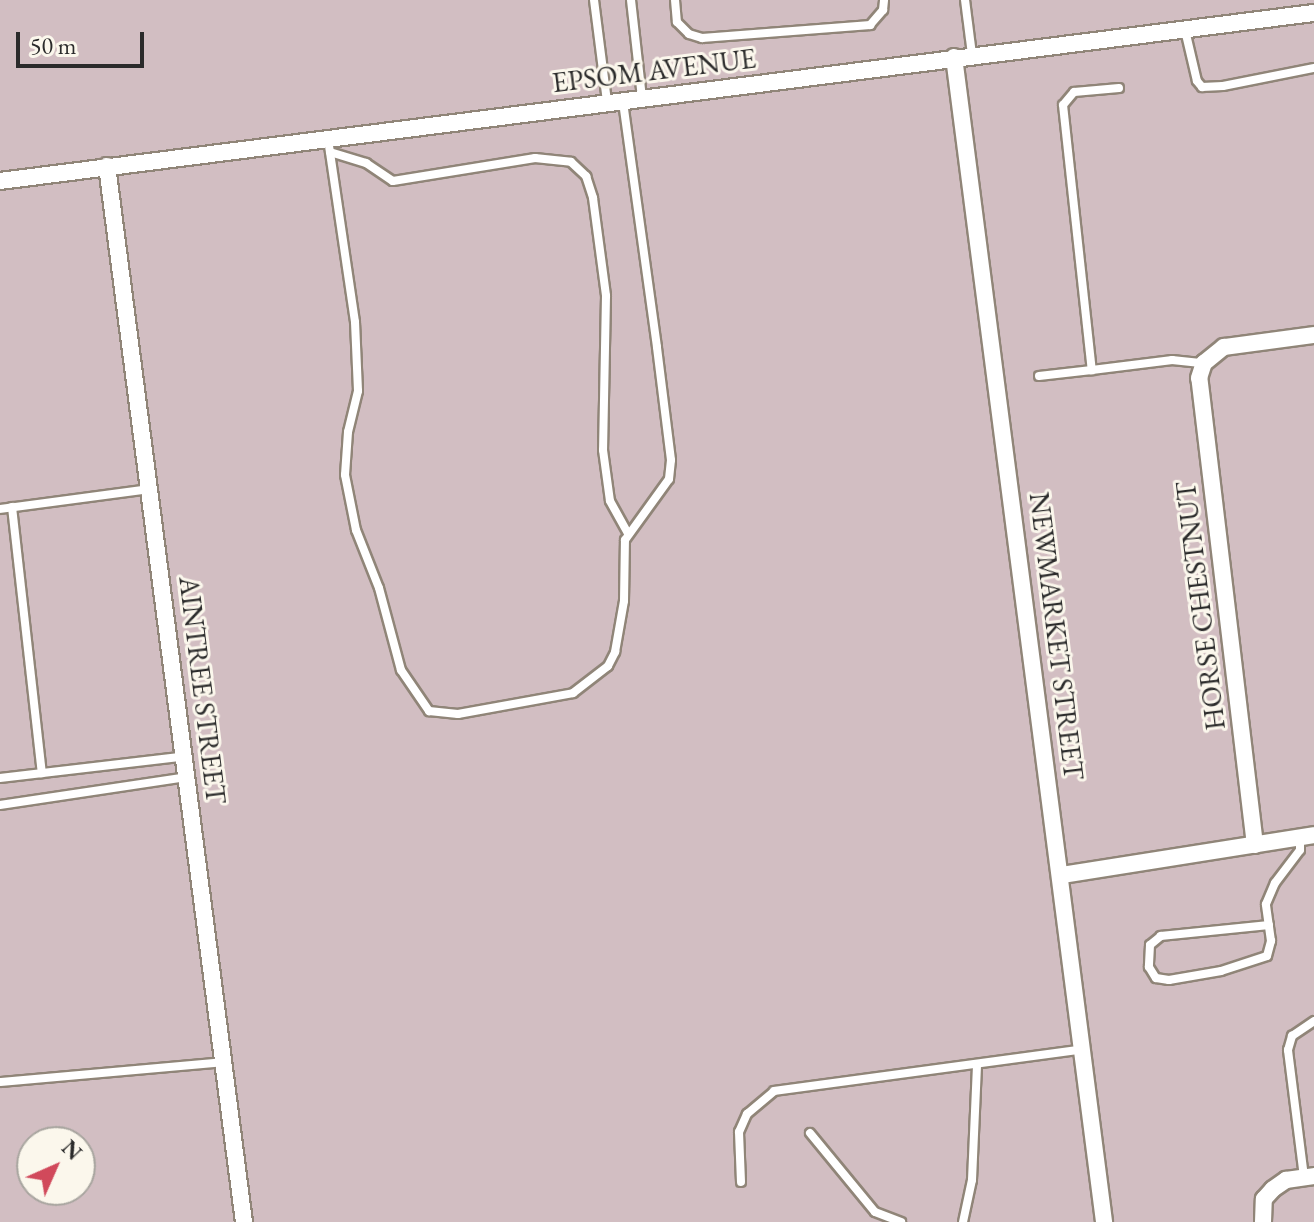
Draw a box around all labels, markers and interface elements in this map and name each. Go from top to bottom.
scale bar [20,16,148,66]
text: 50 m [30,30,77,61]
street label: EPSOM AVENUE [550,41,758,99]
street label: HORSE CHESTNUT [1168,480,1232,732]
street label: NEWMARKET STREET [1023,490,1091,782]
street label: AINTREE STREET [172,574,234,806]
north arrow [16,1126,96,1206]
text: N [55,1134,88,1167]

